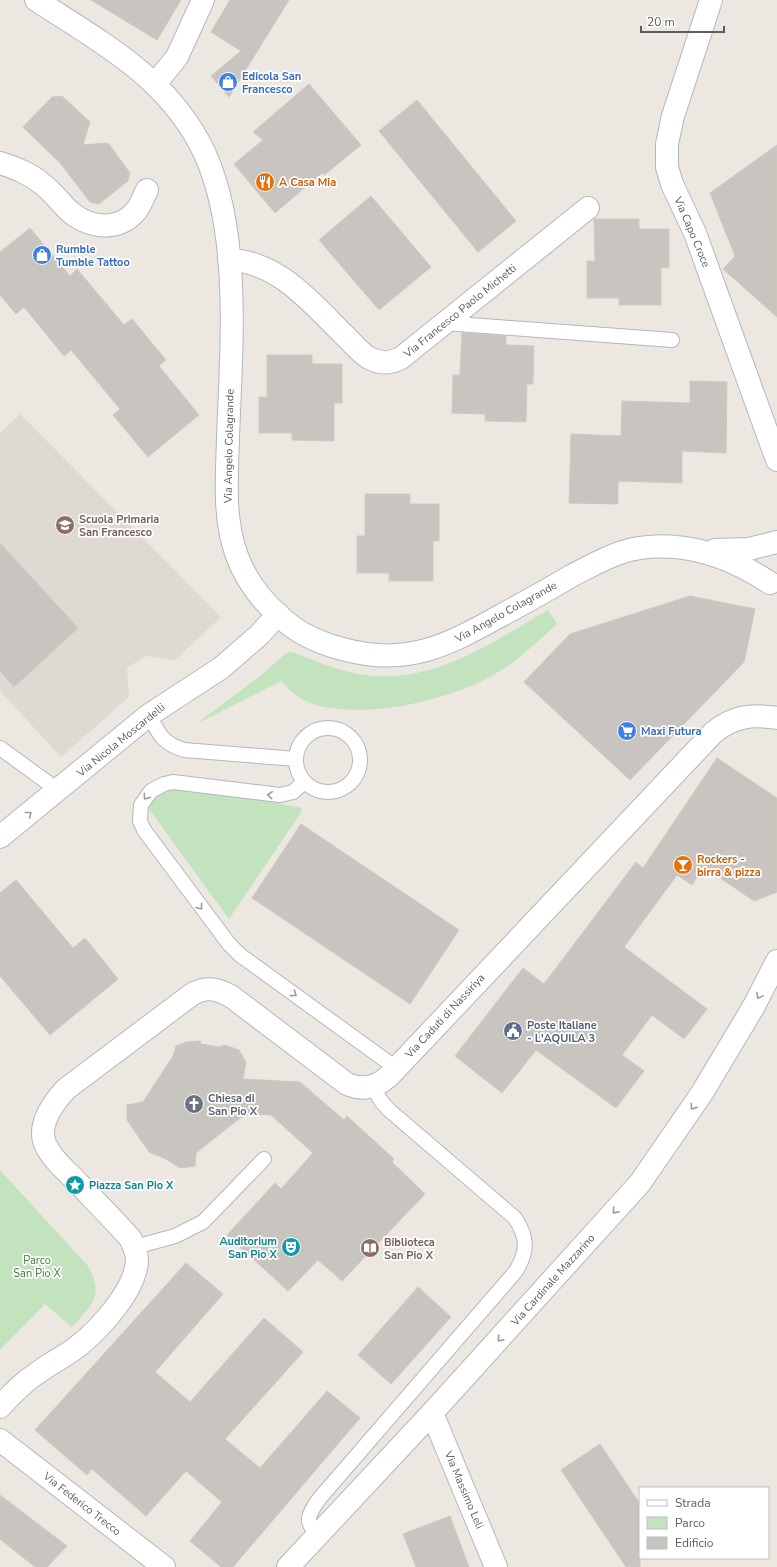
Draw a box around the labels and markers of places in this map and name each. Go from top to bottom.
place label: Edicola San Francesco [242,69,301,97]
shop icon: Edicola San Francesco [217,71,239,93]
restaurant icon: A Casa Mia [254,171,276,193]
place label: A Casa Mia [279,175,336,190]
place label: Rumble Tumble Tattoo [56,242,130,270]
shop icon: Rumble Tumble Tattoo [31,244,53,266]
place label: Scuola Primaria San Francesco [79,512,159,540]
school or university icon: Scuola Primaria San Francesco [54,514,76,536]
supermarket icon: Maxi Futura [616,720,638,742]
place label: Maxi Futura [641,724,702,739]
place label: Rockers - birra & pizza [697,852,761,880]
bar icon: Rockers - birra & pizza [672,854,694,876]
place label: Poste Italiane - L'AQUILA 3 [527,1018,597,1046]
public building icon: Poste Italiane - L'AQUILA 3 [502,1020,524,1042]
place label: Chiesa di San Pio X [208,1091,258,1119]
church icon: Chiesa di San Pio X [183,1093,205,1115]
place icon: Piazza San Pio X [64,1174,86,1196]
place label: Piazza San Pio X [89,1178,174,1193]
place label: Auditorium San Pio X [219,1234,278,1262]
place label: Biblioteca San Pio X [384,1235,435,1263]
theatre icon: Auditorium San Pio X [280,1236,302,1258]
library icon: Biblioteca San Pio X [359,1237,381,1259]

